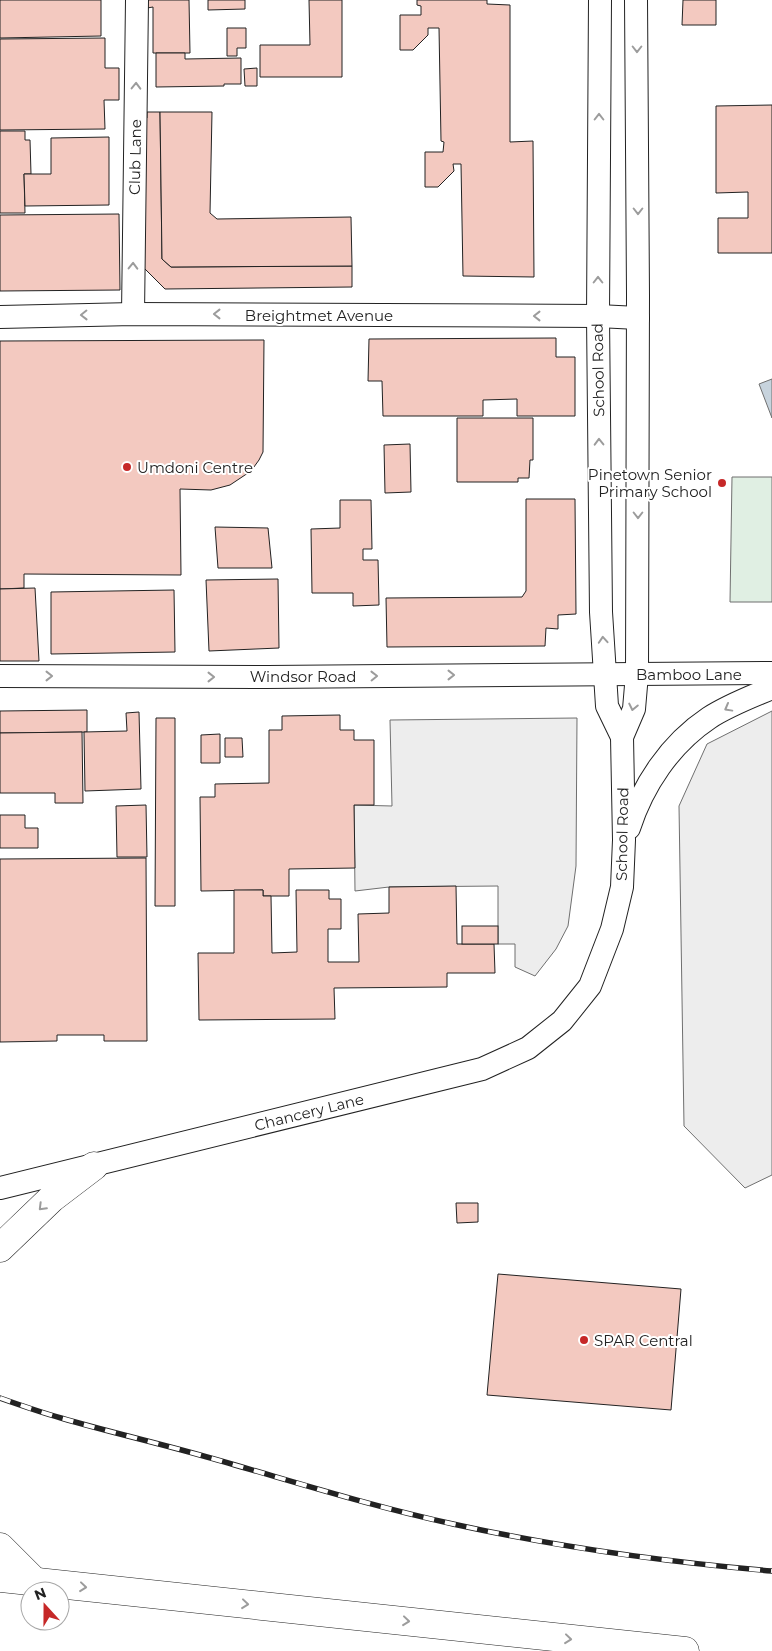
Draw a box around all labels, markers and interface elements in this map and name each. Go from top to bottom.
one-way arrow [632,45,642,53]
one-way arrow [131,81,141,89]
one-way arrow [594,113,605,121]
street label: Club Lane [125,119,145,195]
one-way arrow [633,208,643,215]
one-way arrow [128,261,138,269]
one-way arrow [593,275,603,283]
street label: Breightmet Avenue [245,306,393,325]
one-way arrow [213,309,220,319]
one-way arrow [80,310,88,320]
one-way arrow [533,311,540,321]
street label: School Road [588,323,608,417]
one-way arrow [594,438,604,446]
place label: Umdoni Centre [137,458,253,477]
marker: Umdoni Centre [121,461,133,473]
place label: Pinetown Senior Primary School [588,465,712,501]
marker: Pinetown Senior Primary School [716,477,728,489]
one-way arrow [633,512,643,519]
one-way arrow [597,635,608,643]
street label: Bamboo Lane [636,665,742,684]
street label: Windsor Road [250,667,356,686]
one-way arrow [370,670,378,681]
one-way arrow [447,670,455,680]
one-way arrow [45,671,53,681]
one-way arrow [208,672,215,682]
one-way arrow [629,702,639,711]
one-way arrow [724,702,733,712]
street label: School Road [612,787,632,881]
street label: Chancery Lane [252,1089,366,1135]
one-way arrow [39,1201,48,1210]
place label: SPAR Central [594,1331,693,1350]
marker: SPAR Central [578,1334,590,1346]
north arrow [20,1581,70,1631]
one-way arrow [80,1581,88,1592]
text: N [32,1583,49,1604]
one-way arrow [241,1598,249,1609]
one-way arrow [403,1615,411,1626]
one-way arrow [564,1633,572,1644]

